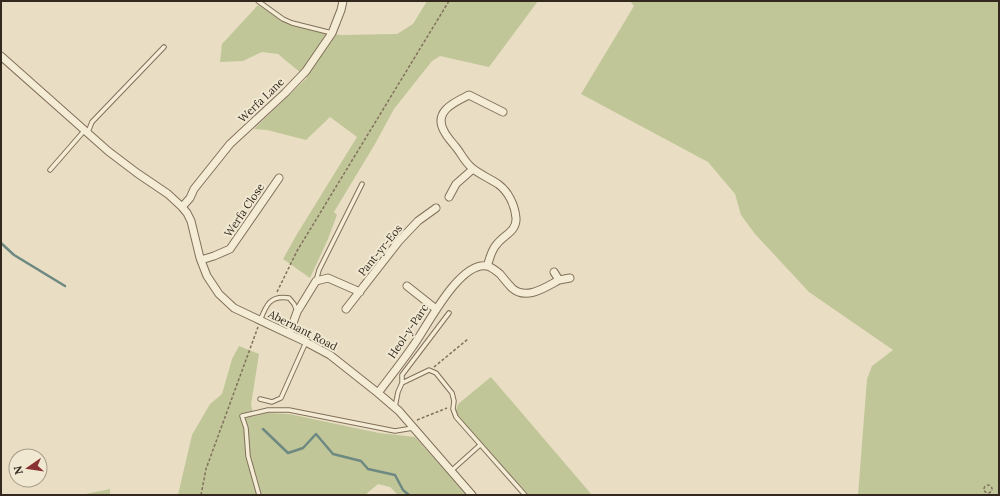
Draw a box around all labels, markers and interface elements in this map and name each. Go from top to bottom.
street label: Werfa Lane [235,75,287,125]
street label: Werfa Close [221,180,267,239]
street label: Pant-yr-Eos [355,221,405,279]
street label: Heol-y-Parc [385,301,431,361]
street label: Abernant Road [265,306,340,354]
north arrow [8,448,48,488]
text: N [10,464,26,476]

